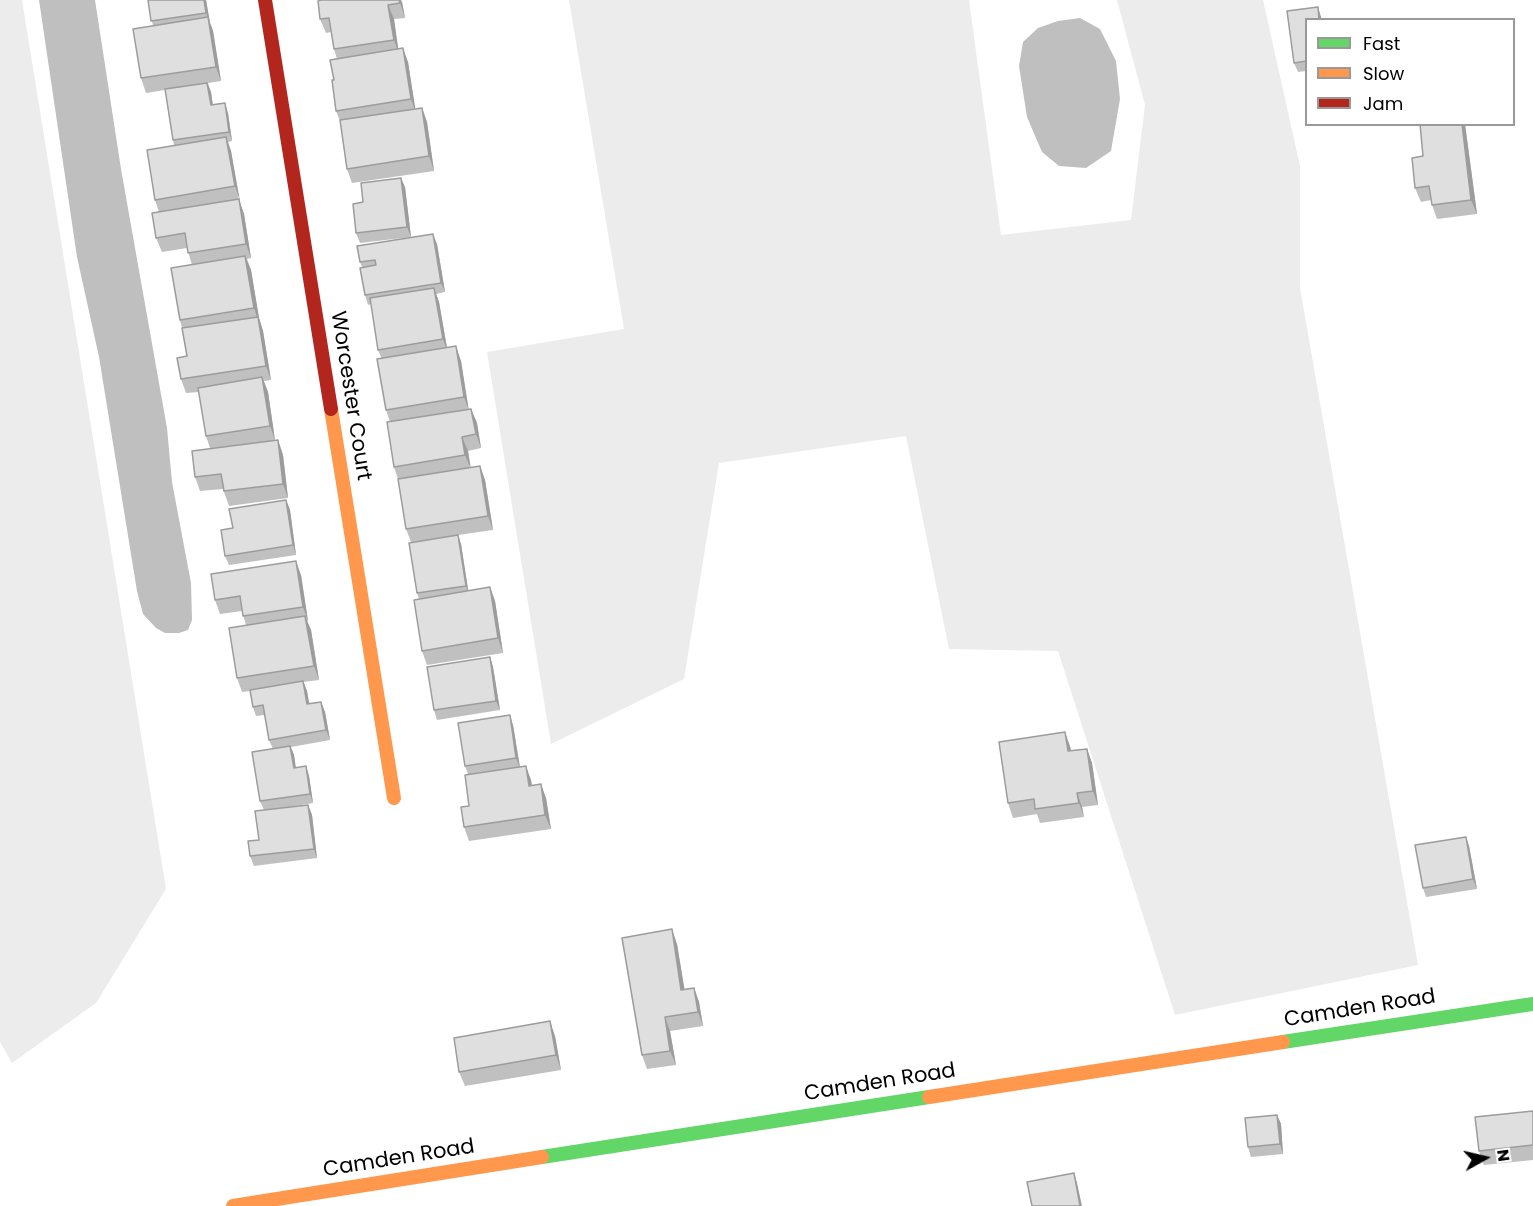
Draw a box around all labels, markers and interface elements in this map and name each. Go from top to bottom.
legend [1305,18,1515,126]
text: Fast [1363,31,1400,56]
text: Slow [1363,61,1404,86]
text: Jam [1363,91,1403,116]
street label: Worcester Court [324,309,376,483]
street label: Camden Road [1283,985,1437,1033]
street label: Camden Road [803,1059,957,1107]
north arrow [1455,1128,1515,1188]
street label: Camden Road [322,1135,476,1183]
text: N [1491,1148,1516,1163]

